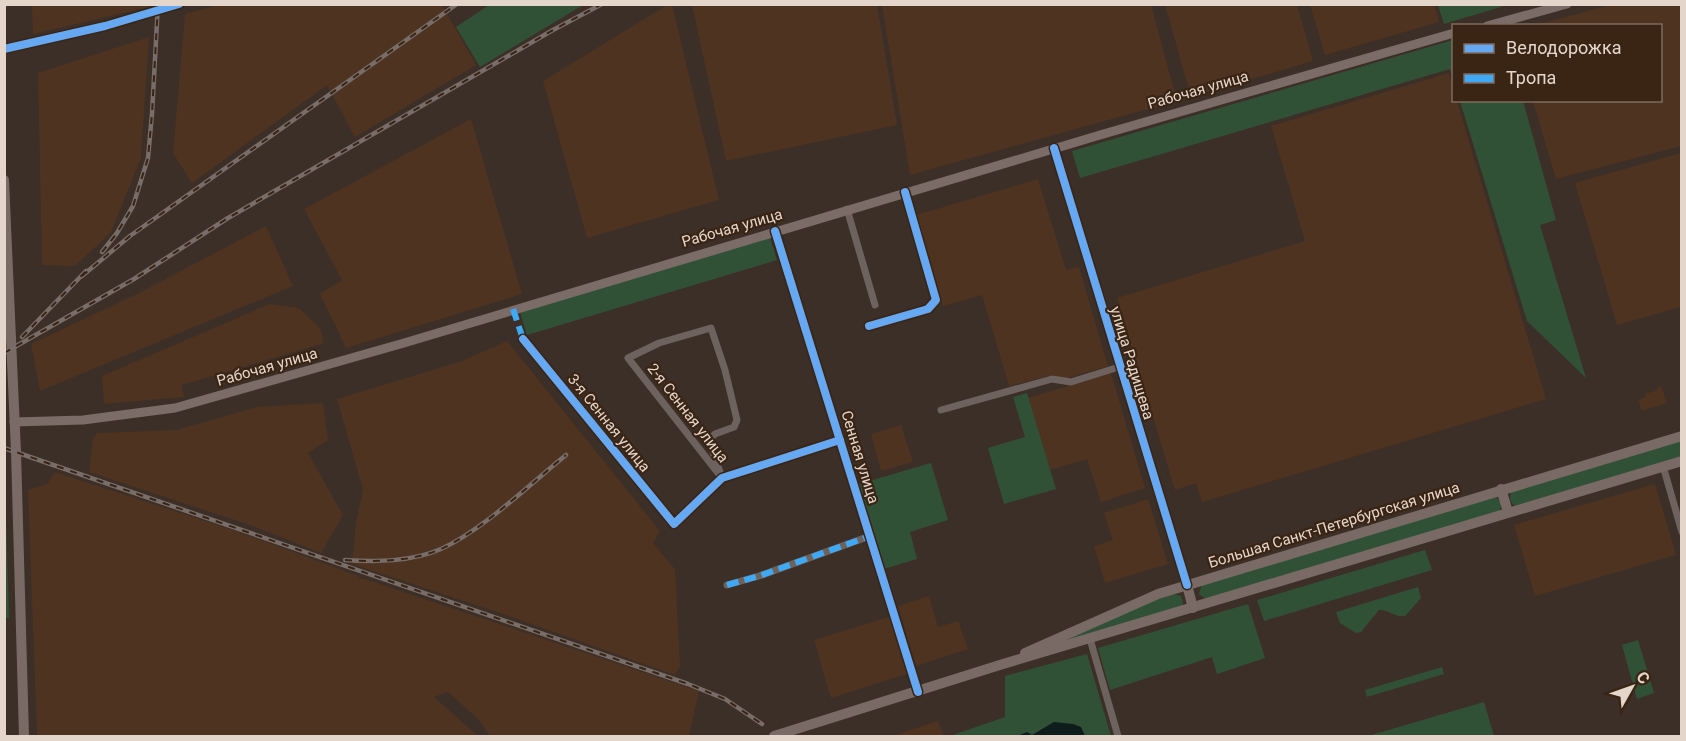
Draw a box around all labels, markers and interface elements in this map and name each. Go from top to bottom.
legend [1452,24,1662,102]
text: Велодорожка [1506,37,1621,58]
street label: Рабочая улица [1146,67,1250,113]
text: Тропа [1506,67,1556,88]
street label: Рабочая улица [680,205,784,251]
street label: улица Радищева [1106,304,1158,422]
street label: Рабочая улица [215,344,319,390]
street label: 2-я Сенная улица [644,360,732,466]
street label: 3-я Сенная улица [564,370,654,476]
street label: Сенная улица [837,408,883,506]
street label: Большая Санкт-Петербургская улица [1206,478,1462,572]
north arrow [1602,657,1662,717]
text: С [1632,668,1654,688]

